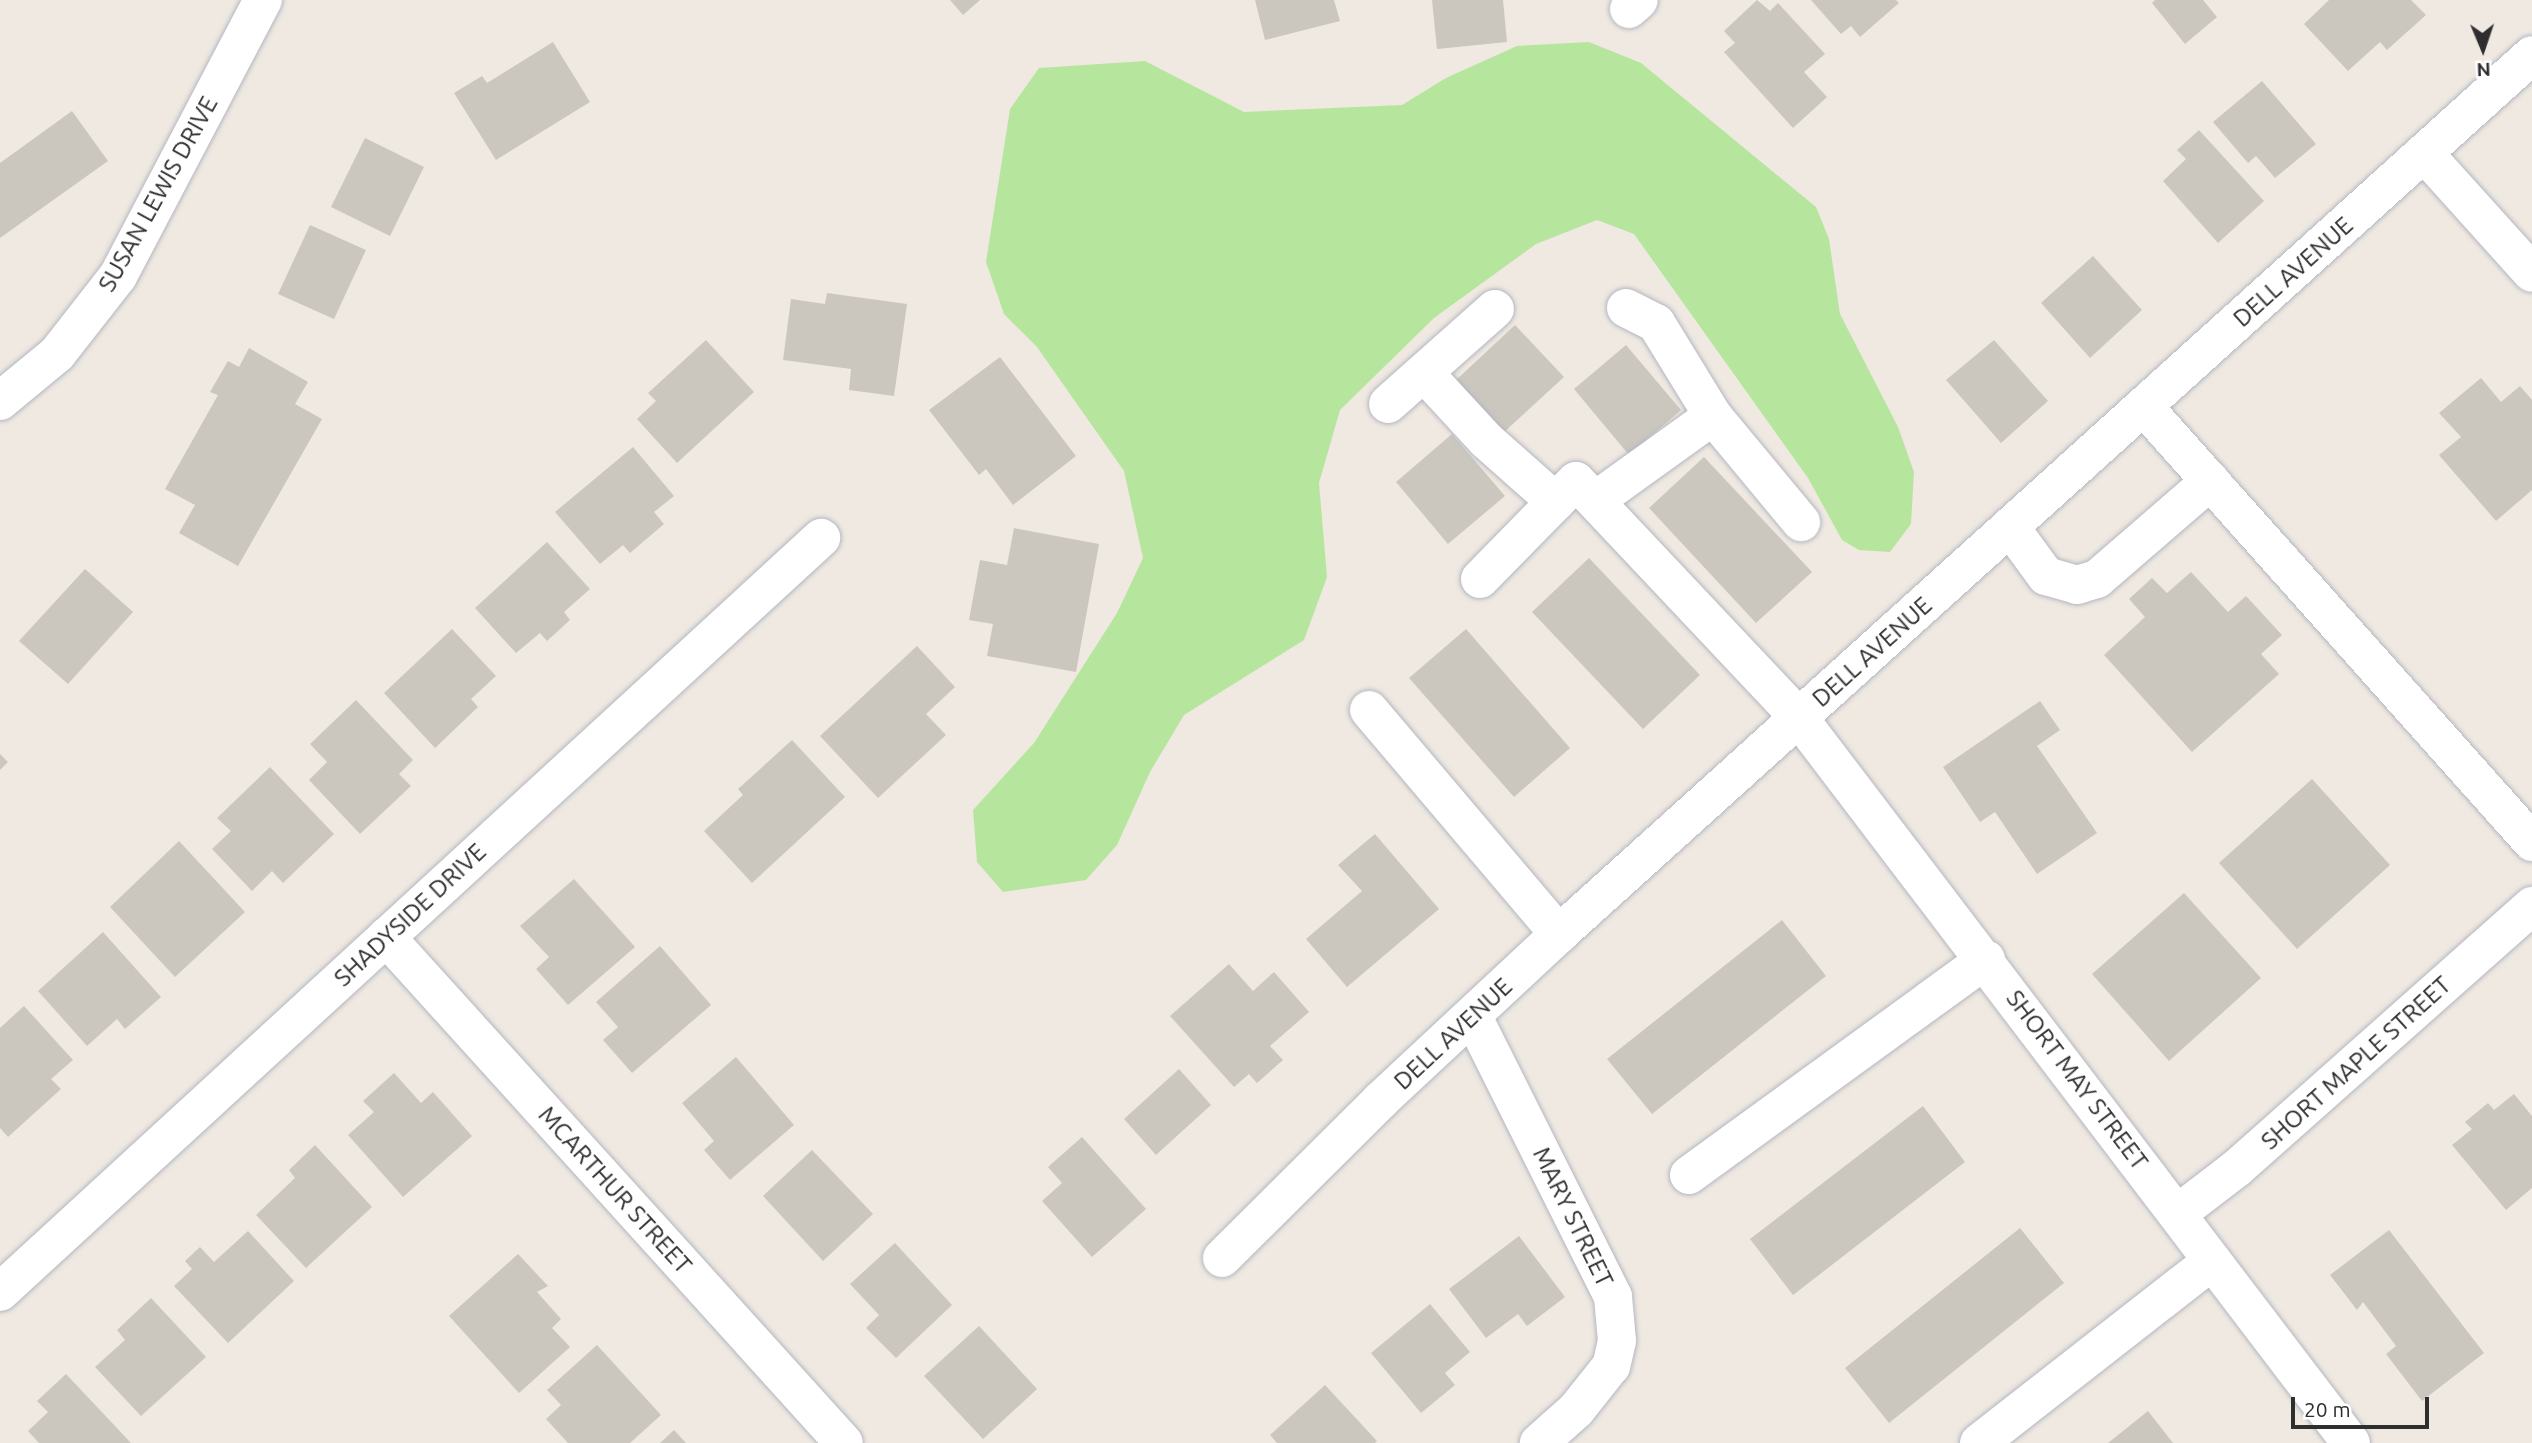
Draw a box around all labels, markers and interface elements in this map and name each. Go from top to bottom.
north arrow [2448,14,2518,84]
text: N [2476,59,2491,81]
street label: SUSAN LEWIS DRIVE [92,91,224,297]
street label: DELL AVENUE [2227,211,2359,333]
street label: DELL AVENUE [1806,591,1938,713]
street label: SHADYSIDE DRIVE [328,838,492,992]
street label: SHORT MAPLE STREET [2255,970,2457,1156]
street label: DELL AVENUE [1388,972,1518,1096]
street label: SHORT MAY STREET [2000,985,2154,1175]
street label: MCARTHUR STREET [532,1101,698,1279]
street label: MARY STREET [1527,1143,1619,1291]
scale bar [2294,1384,2432,1428]
text: 20 m [2304,1397,2351,1421]

